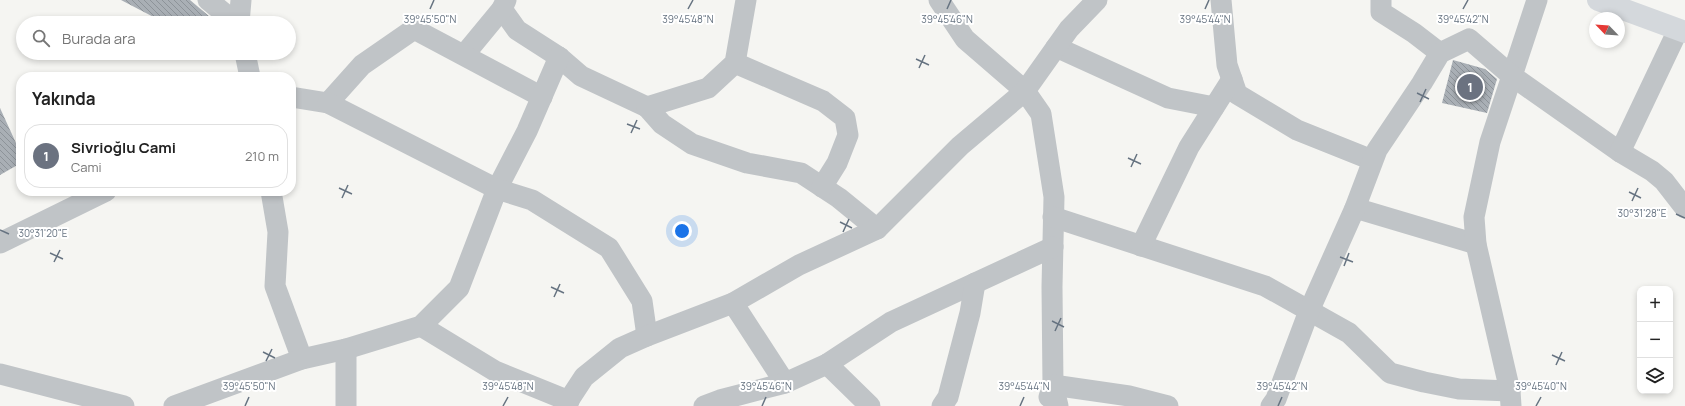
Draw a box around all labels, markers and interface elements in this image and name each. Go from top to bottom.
text: 39°45'50"N [404,12,456,26]
text: 39°45'48"N [662,12,714,26]
text: 39°45'46"N [921,12,973,26]
text: 39°45'44"N [1179,12,1231,26]
text: 39°45'42"N [1437,12,1489,26]
north arrow [1589,12,1625,48]
search box [16,16,296,60]
icon: search [30,27,52,49]
text: Burada ara [62,28,136,49]
pin: 1 [1457,72,1483,102]
text: Yakında [32,87,96,110]
text: Sivrioğlu Cami [71,137,176,158]
text: 1 [43,147,49,165]
text: 210 m [245,147,279,165]
text: Cami [71,158,102,176]
text: 30°31'28"E [1618,206,1667,220]
your location [672,221,692,241]
text: 30°31'20"E [18,226,68,240]
map controls [1637,286,1673,394]
button: + [1637,286,1673,322]
button: − [1637,322,1673,358]
button: layers [1637,358,1673,394]
text: 39°45'50"N [223,379,275,393]
text: 39°45'48"N [482,379,534,393]
text: 39°45'46"N [740,379,792,393]
text: 39°45'44"N [998,379,1050,393]
text: 39°45'42"N [1256,379,1308,393]
text: 39°45'40"N [1515,379,1567,393]

